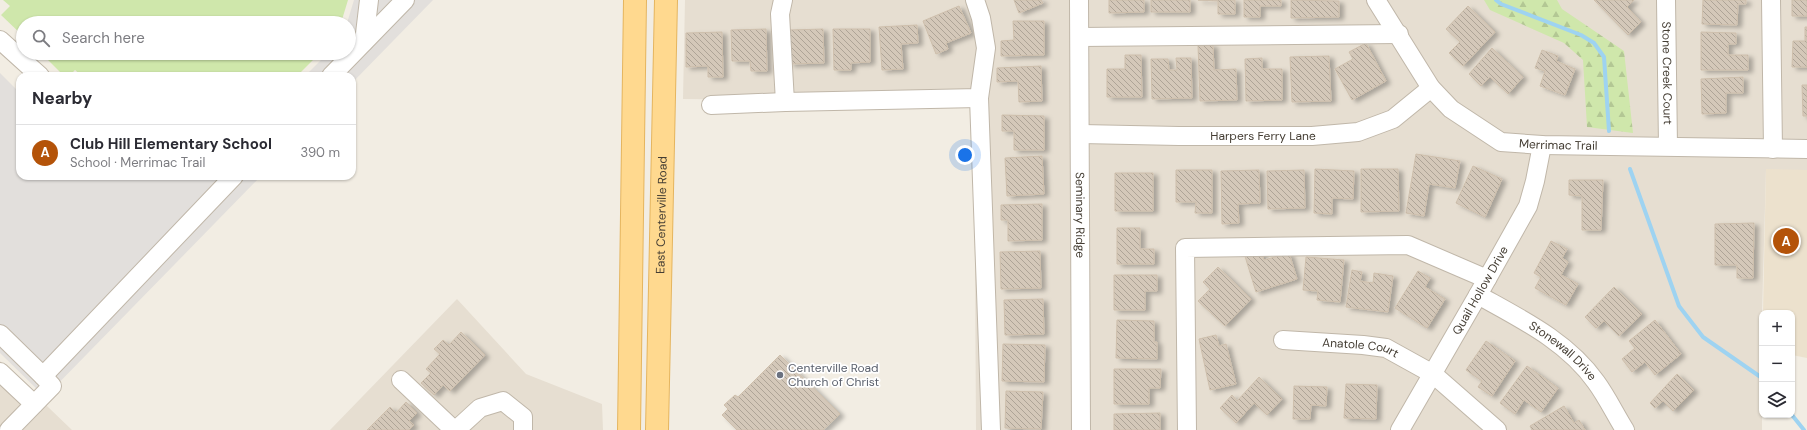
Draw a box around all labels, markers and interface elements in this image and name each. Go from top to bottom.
search box [16,16,356,60]
street label: Stone Creek Court [1658,21,1676,125]
icon: search [30,27,52,49]
text: Search here [62,28,145,48]
text: Nearby [32,87,92,109]
street label: Harpers Ferry Lane [1210,128,1317,144]
text: Club Hill Elementary School [70,134,272,154]
street label: Merrimac Trail [1518,135,1598,154]
text: A [40,144,50,161]
text: 390 m [301,144,340,161]
your location [955,145,975,165]
text: School · Merrimac Trail [70,154,205,171]
street label: East Centerville Road [652,156,671,274]
street label: Seminary Ridge [1072,172,1088,258]
pin: A [1773,226,1799,256]
street label: Quail Hollow Drive [1449,243,1512,338]
map controls [1759,310,1795,418]
button: + [1759,310,1795,346]
street label: Stonewall Drive [1526,318,1600,384]
street label: Anatole Court [1322,334,1402,362]
button: − [1759,346,1795,382]
place label: Centerville Road Church of Christ [788,360,880,390]
marker: Centerville Road Church of Christ [775,370,785,380]
button: layers [1759,382,1795,418]

